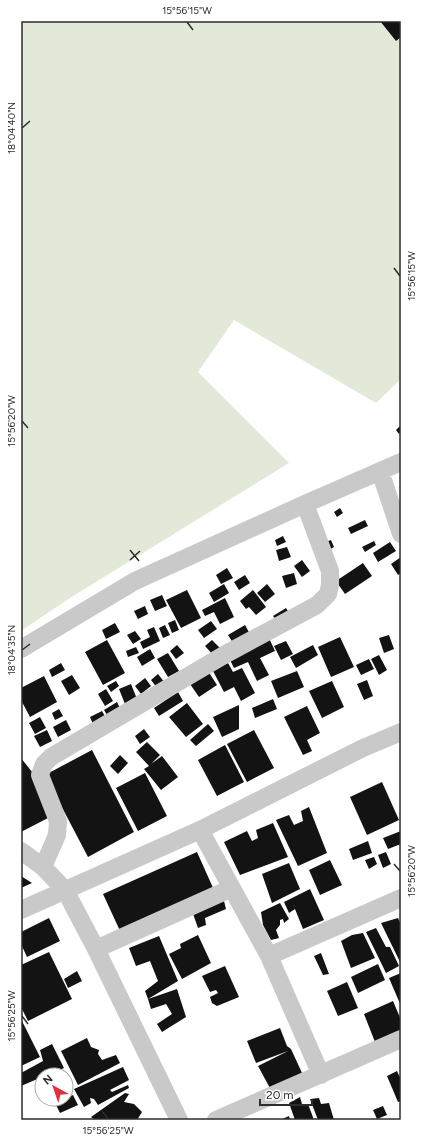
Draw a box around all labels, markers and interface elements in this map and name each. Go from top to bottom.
text: 15°56'15"W [162,4,212,17]
text: 18°04'40"N [5,102,18,154]
text: 15°56'15"W [405,251,418,301]
text: 15°56'20"W [5,395,18,447]
text: 18°04'35"N [5,625,18,675]
text: 15°56'20"W [405,845,418,897]
text: 15°56'25"W [5,990,18,1042]
north arrow [34,1067,74,1107]
text: N [40,1072,55,1087]
scale bar [260,1081,312,1107]
text: 20 m [266,1088,294,1102]
text: 15°56'25"W [82,1124,134,1137]

